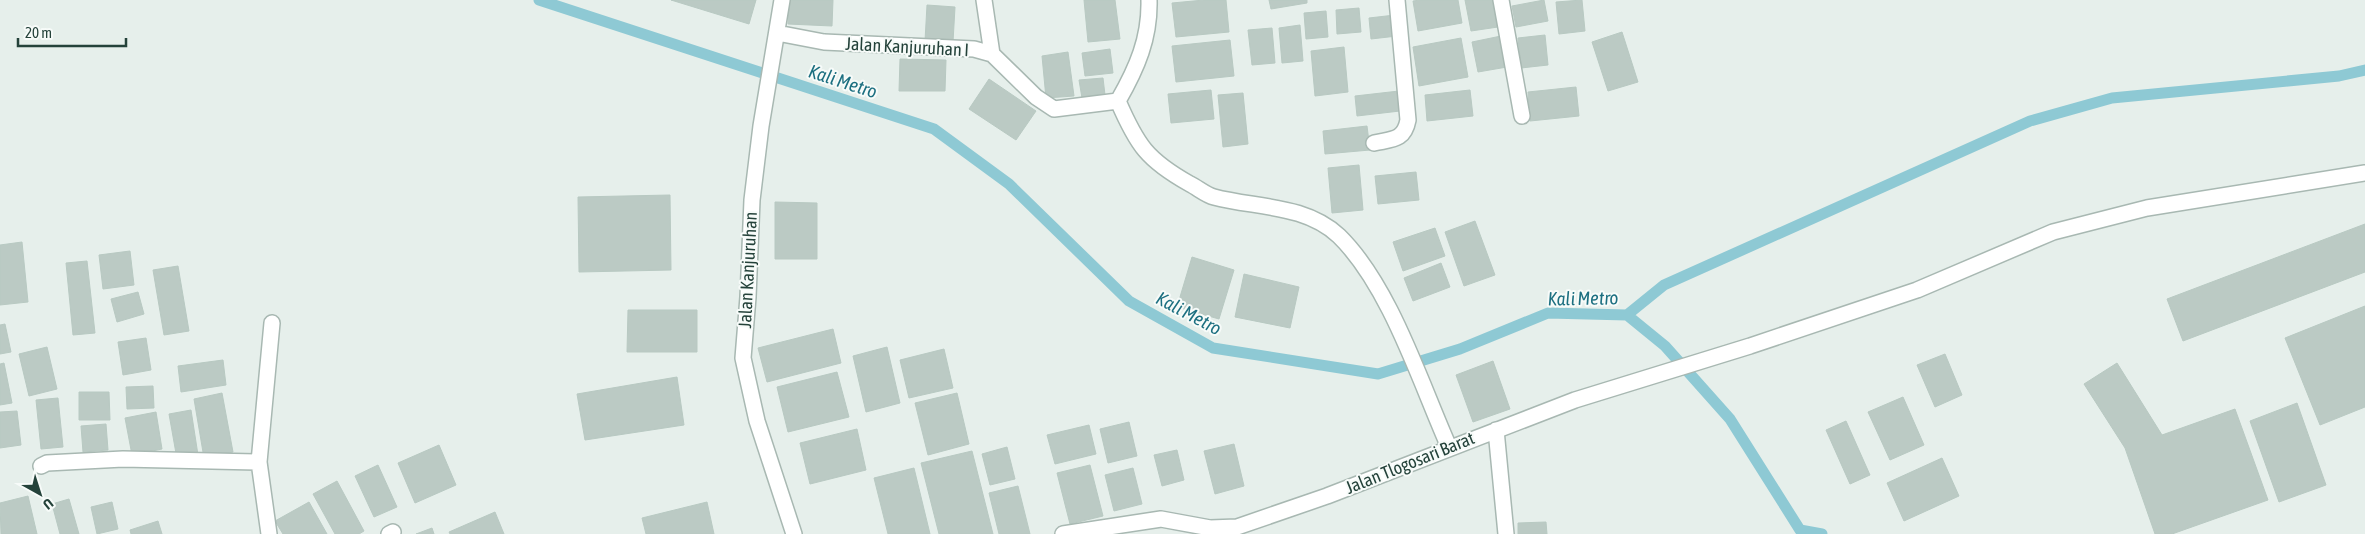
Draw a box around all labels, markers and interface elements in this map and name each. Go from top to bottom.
scale bar [18,15,125,47]
text: 20 m [25,24,52,41]
street label: Jalan Kanjuruhan I [845,33,969,60]
water label: Kali Metro [806,60,880,102]
street label: Jalan Kanjuruhan [734,211,761,329]
water label: Kali Metro [1548,286,1619,310]
water label: Kali Metro [1153,287,1225,339]
street label: Jalan Tlogosari Barat [1342,427,1477,498]
north arrow [15,469,65,519]
text: U [40,495,56,513]

